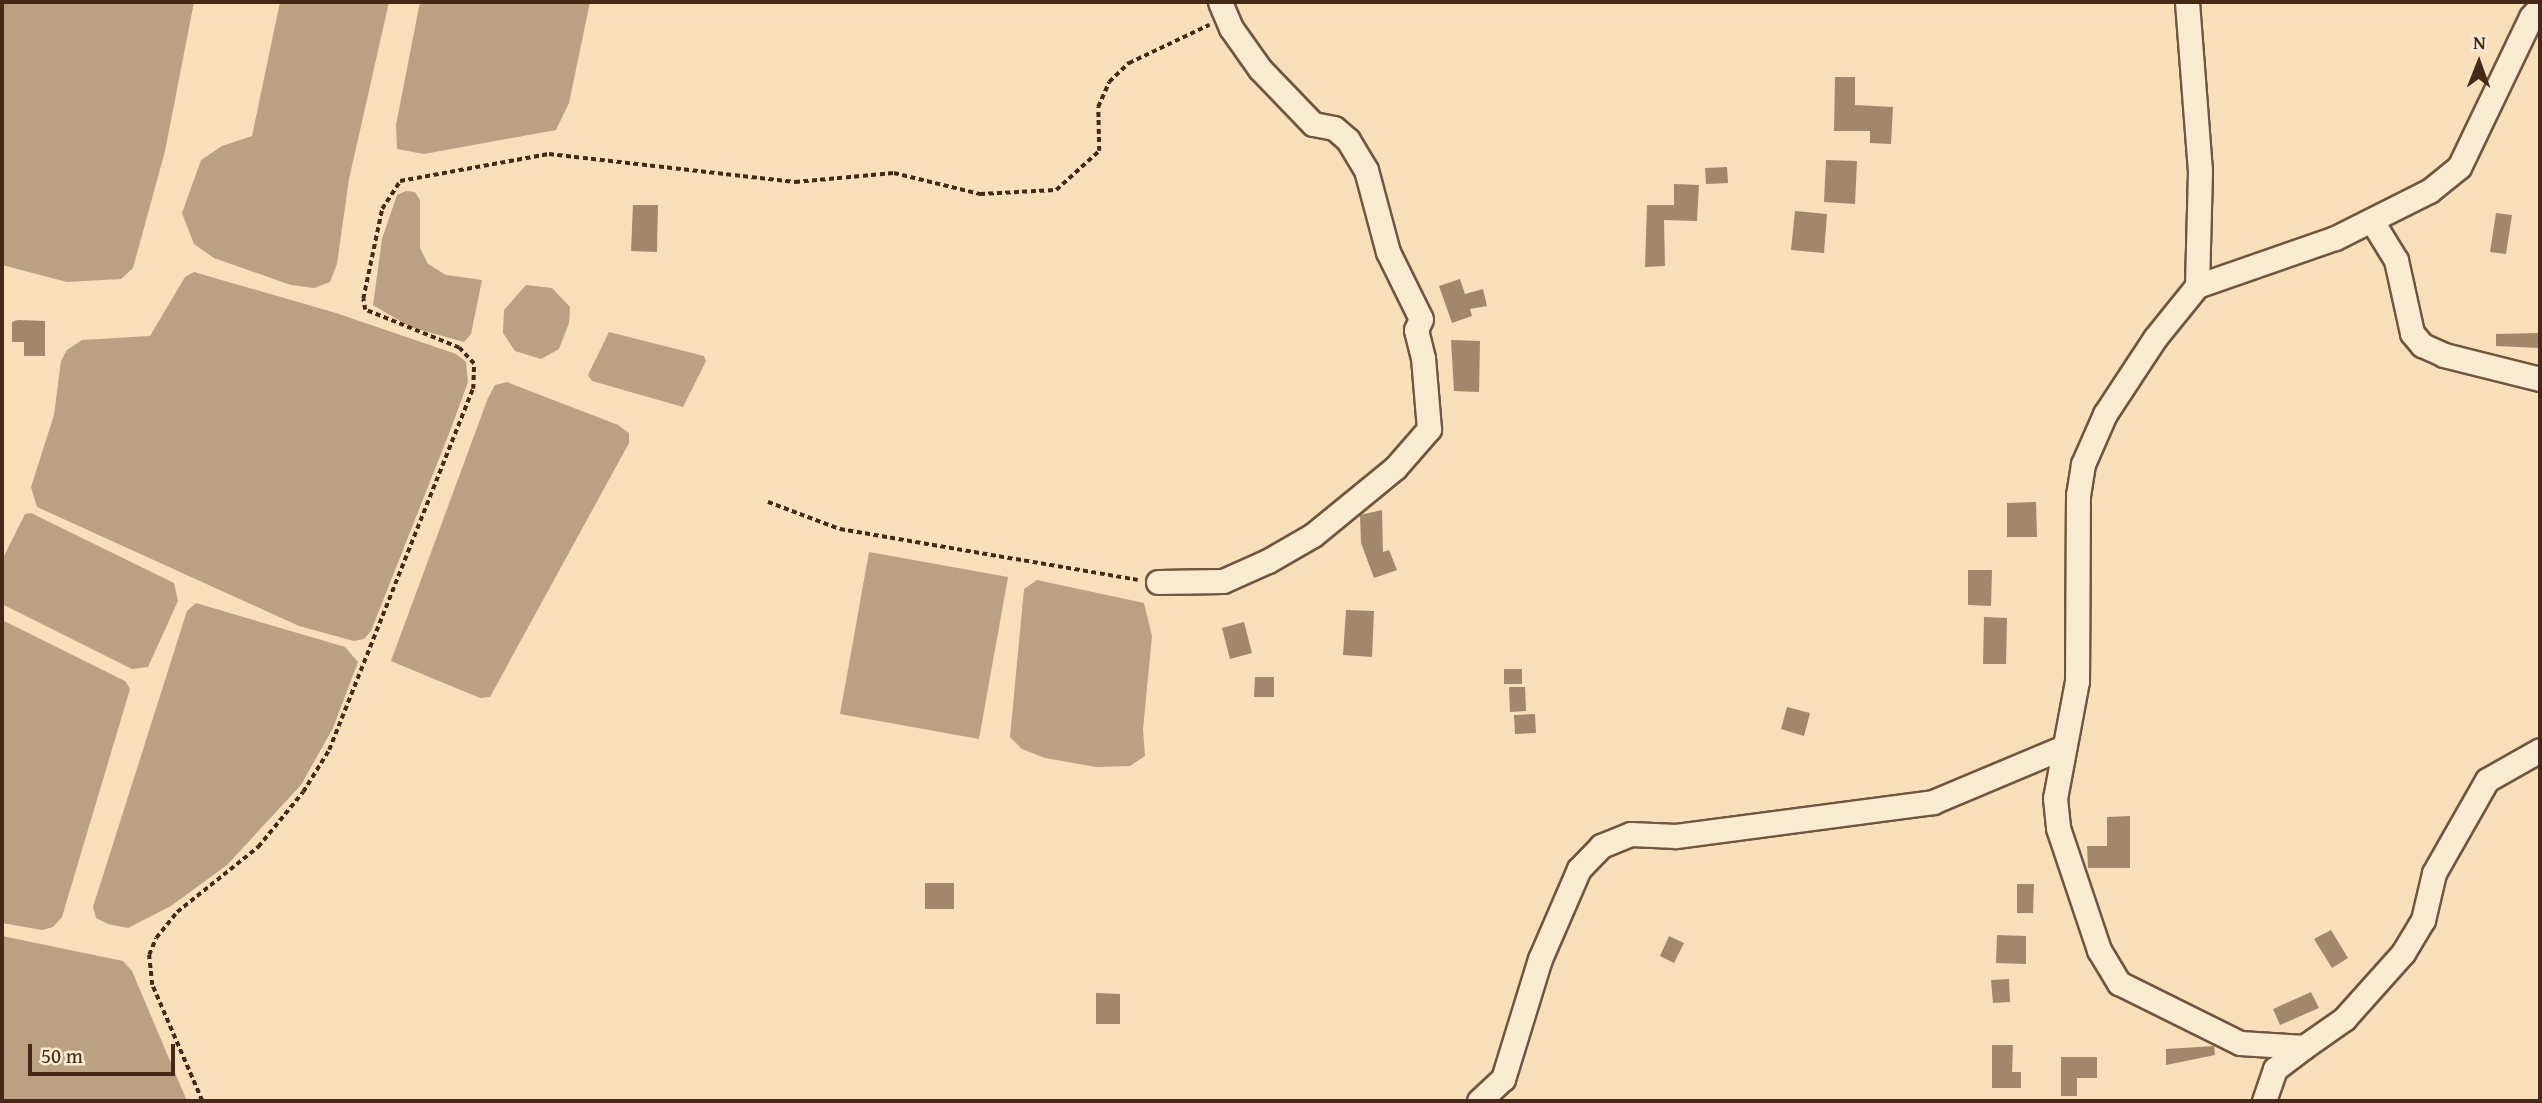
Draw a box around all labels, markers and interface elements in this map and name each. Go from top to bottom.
north arrow [2444,28,2514,98]
text: N [2473,28,2486,56]
scale bar [32,1030,178,1074]
text: 50 m [41,1040,83,1071]

